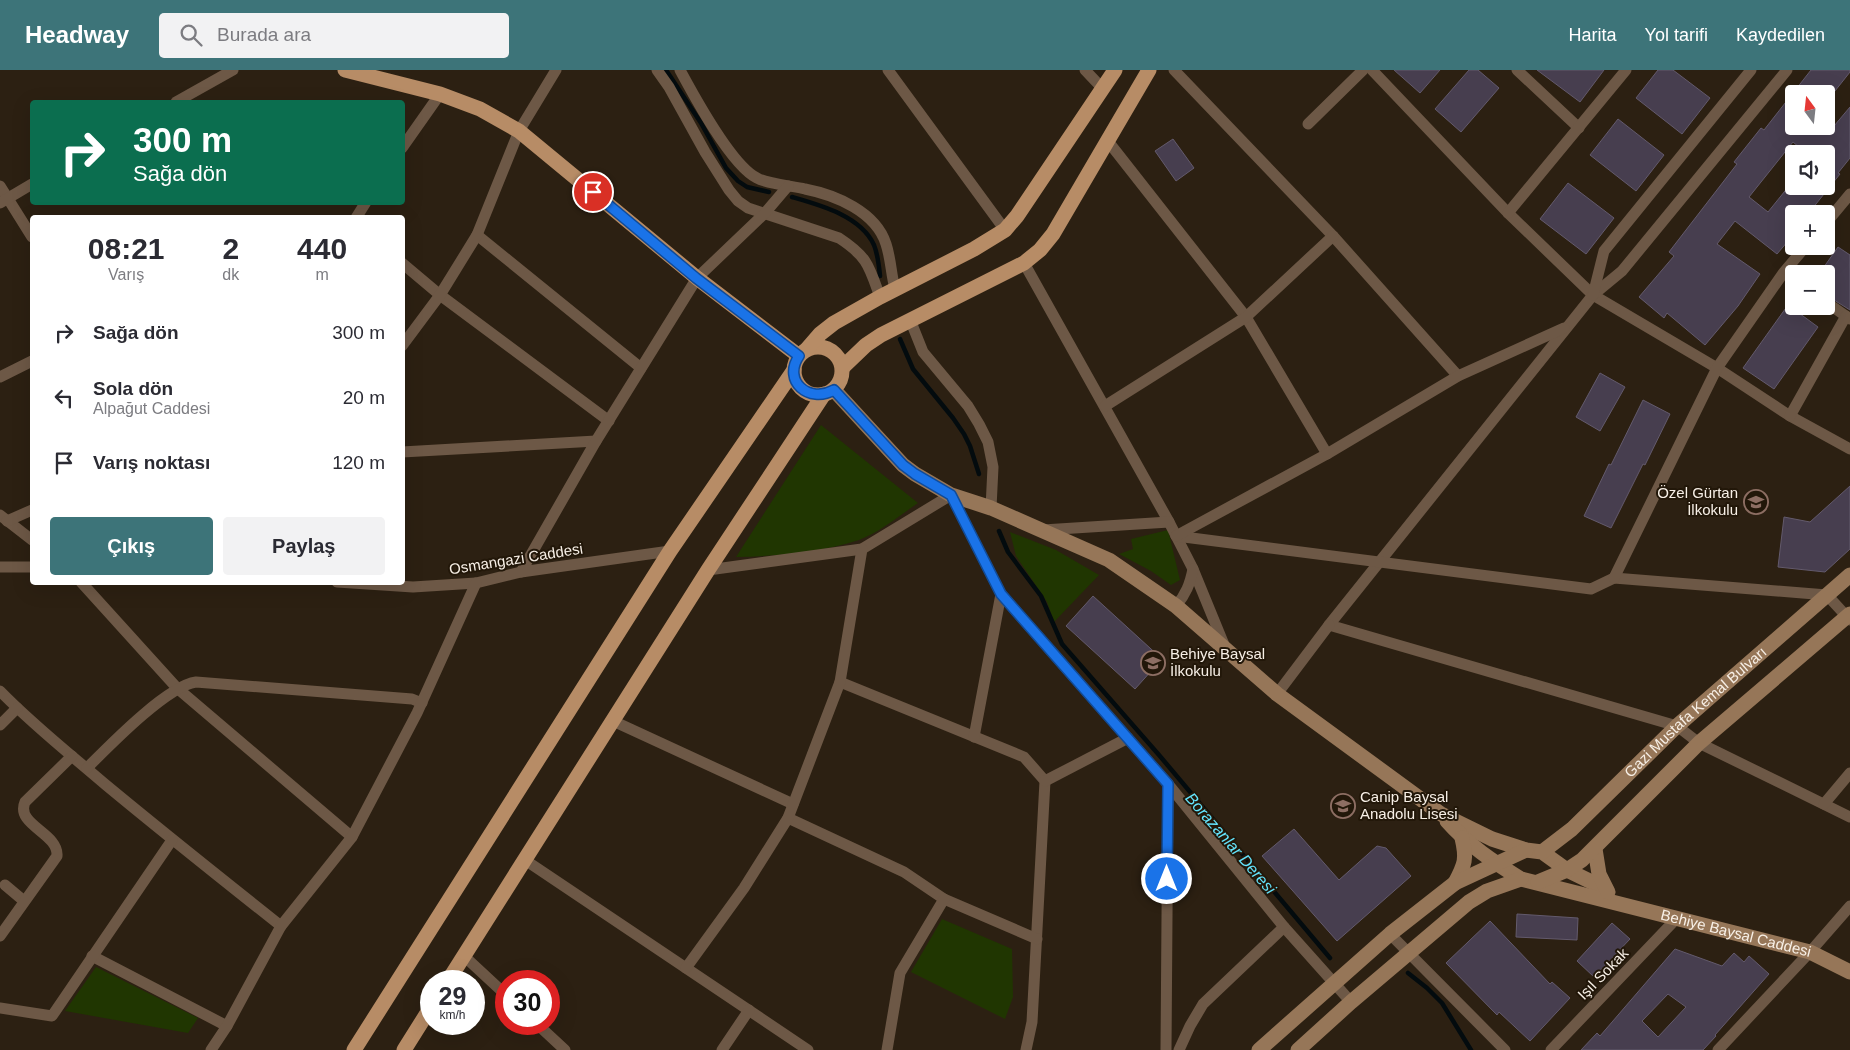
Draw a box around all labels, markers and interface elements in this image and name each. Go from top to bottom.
search box [159,13,509,58]
text: Headway [25,21,129,48]
icon: search [177,21,205,49]
text: Burada ara [217,24,311,45]
text: Harita [1569,25,1617,45]
text: Yol tarifi [1645,25,1708,45]
text: Kaydedilen [1736,25,1825,45]
north arrow [1785,85,1835,135]
map controls [1785,85,1835,315]
icon: right [50,120,115,185]
text: 300 m [133,120,232,159]
button: sound [1785,145,1835,195]
text: Sağa dön [133,161,227,186]
pin [572,171,614,213]
icon: arrive [579,178,607,206]
button: + [1785,205,1835,255]
text: 08:21 [88,232,165,265]
text: 2 [222,232,239,265]
text: 440 [297,232,347,265]
button: − [1785,265,1835,315]
text: Varış [108,266,144,283]
text: dk [222,266,239,283]
text: m [315,266,329,283]
icon: right [50,319,78,347]
text: Sağa dön [93,322,179,343]
text: 300 m [332,322,385,343]
text: Sola dön [93,378,173,399]
icon: left [50,384,78,412]
text: 20 m [343,387,385,408]
text: Alpağut Caddesi [93,400,210,417]
icon: arrive [50,449,78,477]
text: Varış noktası [93,452,210,473]
text: 120 m [332,452,385,473]
place label: Özel Gürtan İlkokulu [1657,484,1738,518]
school or university icon: Özel Gürtan İlkokulu [1743,489,1769,515]
button: Çıkış [50,517,213,575]
button: Paylaş [223,517,385,575]
street label: Osmangazi Caddesi [448,540,584,577]
street label: Gazi Mustafa Kemal Bulvarı [1621,643,1770,781]
place label: Behiye Baysal İlkokulu [1170,645,1265,679]
school or university icon: Behiye Baysal İlkokulu [1140,650,1166,676]
place label: Canip Baysal Anadolu Lisesi [1360,788,1458,822]
water label: Borazanlar Deresi [1182,789,1279,898]
school or university icon: Canip Baysal Anadolu Lisesi [1330,793,1356,819]
position arrow [1140,852,1192,904]
street label: Behiye Baysal Caddesi [1659,906,1813,960]
street label: Işıl Sokak [1574,944,1632,1003]
speed limit sign: 30 [495,970,560,1035]
text: 29 [439,982,466,1010]
text: km/h [439,1008,466,1022]

